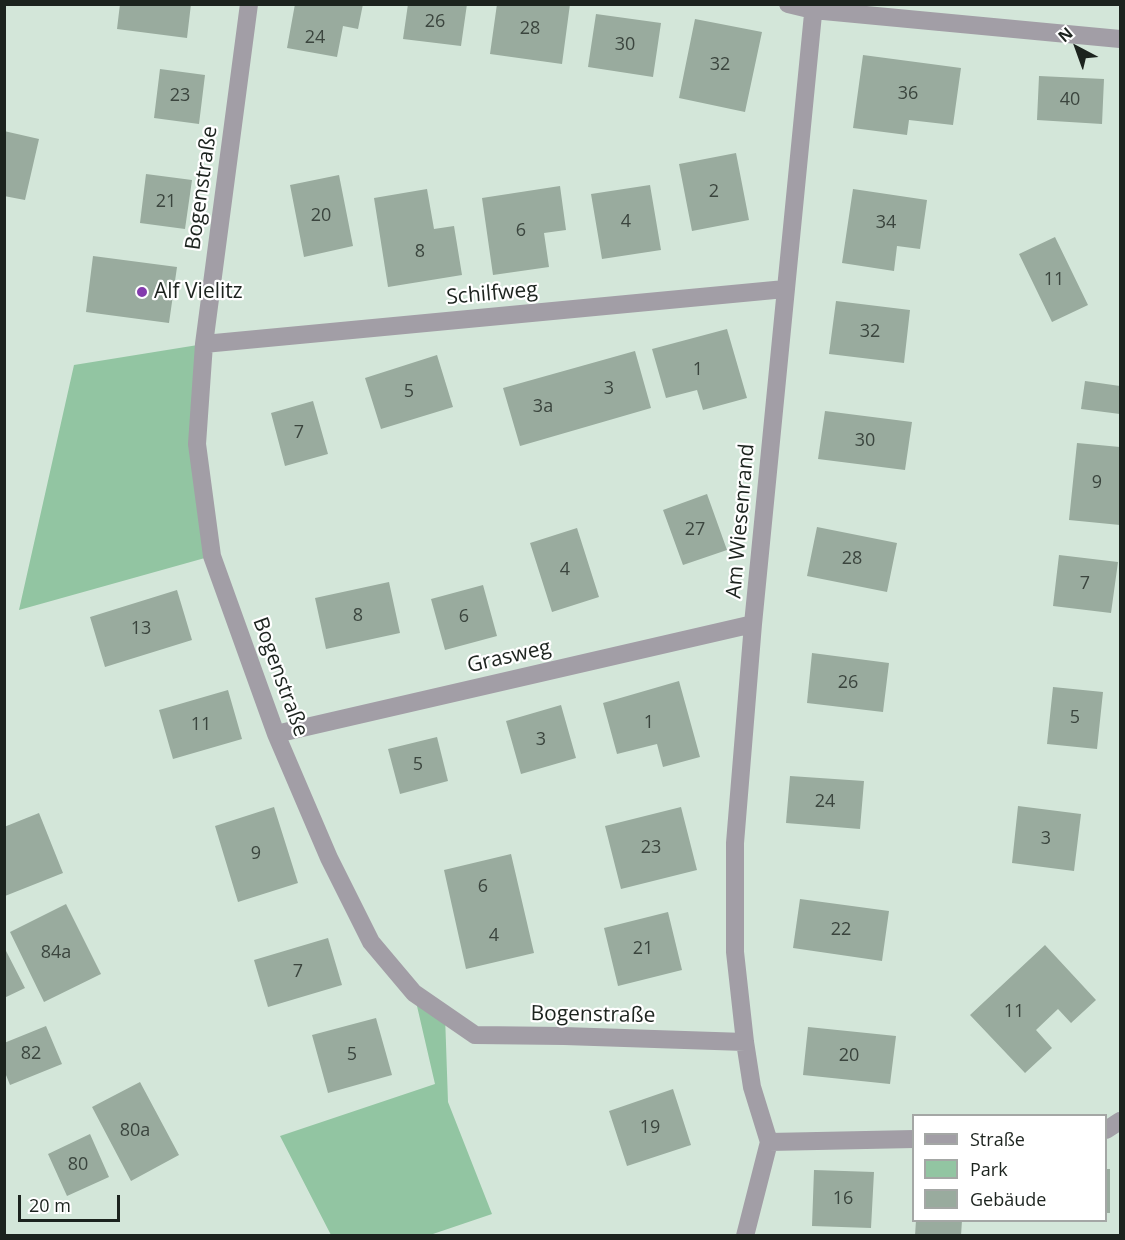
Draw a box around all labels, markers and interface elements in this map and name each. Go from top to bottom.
house number: 26 [425,11,445,33]
house number: 28 [520,18,540,40]
north arrow [1047,18,1107,78]
text: N [1053,22,1077,47]
house number: 24 [305,27,325,49]
house number: 30 [615,34,635,56]
house number: 32 [710,54,730,76]
house number: 36 [898,83,918,105]
house number: 23 [170,85,190,107]
house number: 40 [1060,89,1080,111]
street label: Bogenstraße [181,124,223,252]
house number: 2 [709,181,719,203]
house number: 21 [156,191,176,213]
house number: 20 [311,205,331,227]
house number: 4 [621,211,631,233]
house number: 34 [876,212,896,234]
house number: 6 [516,220,526,242]
house number: 8 [415,241,425,263]
house number: 11 [1044,269,1064,291]
street label: Schilfweg [445,277,539,311]
place label: Alf Vielitz [154,279,243,305]
marker: Alf Vielitz [135,285,149,299]
house number: 32 [860,321,880,343]
house number: 1 [693,359,703,381]
house number: 3 [604,378,614,400]
house number: 5 [404,381,414,403]
house number: 3a [533,396,553,418]
house number: 7 [294,422,304,444]
house number: 30 [855,430,875,452]
street label: Am Wiesenrand [722,443,760,599]
house number: 9 [1092,472,1102,494]
house number: 27 [685,519,705,541]
house number: 28 [842,548,862,570]
house number: 4 [560,559,570,581]
house number: 7 [1080,573,1090,595]
house number: 8 [353,605,363,627]
house number: 6 [459,606,469,628]
street label: Bogenstraße [247,614,313,740]
house number: 13 [131,618,151,640]
street label: Grasweg [465,635,553,679]
house number: 26 [838,672,858,694]
house number: 5 [1070,707,1080,729]
house number: 1 [644,712,654,734]
house number: 11 [191,714,211,736]
house number: 3 [536,729,546,751]
house number: 5 [413,754,423,776]
house number: 24 [815,791,835,813]
house number: 3 [1041,828,1051,850]
house number: 23 [641,837,661,859]
house number: 9 [251,843,261,865]
house number: 6 [478,876,488,898]
house number: 22 [831,919,851,941]
house number: 4 [489,925,499,947]
house number: 21 [633,938,653,960]
house number: 84a [41,942,71,964]
house number: 7 [293,961,303,983]
street label: Bogenstraße [530,1001,656,1029]
house number: 11 [1004,1001,1024,1023]
house number: 82 [21,1043,41,1065]
house number: 5 [347,1044,357,1066]
house number: 20 [839,1045,859,1067]
legend [912,1114,1107,1222]
house number: 19 [640,1117,660,1139]
house number: 80a [120,1120,150,1142]
text: Straße [970,1127,1025,1151]
house number: 80 [68,1154,88,1176]
text: Park [970,1157,1008,1181]
scale bar [21,1183,123,1221]
text: Gebäude [970,1187,1046,1211]
house number: 16 [833,1188,853,1210]
text: 20 m [29,1193,71,1217]

